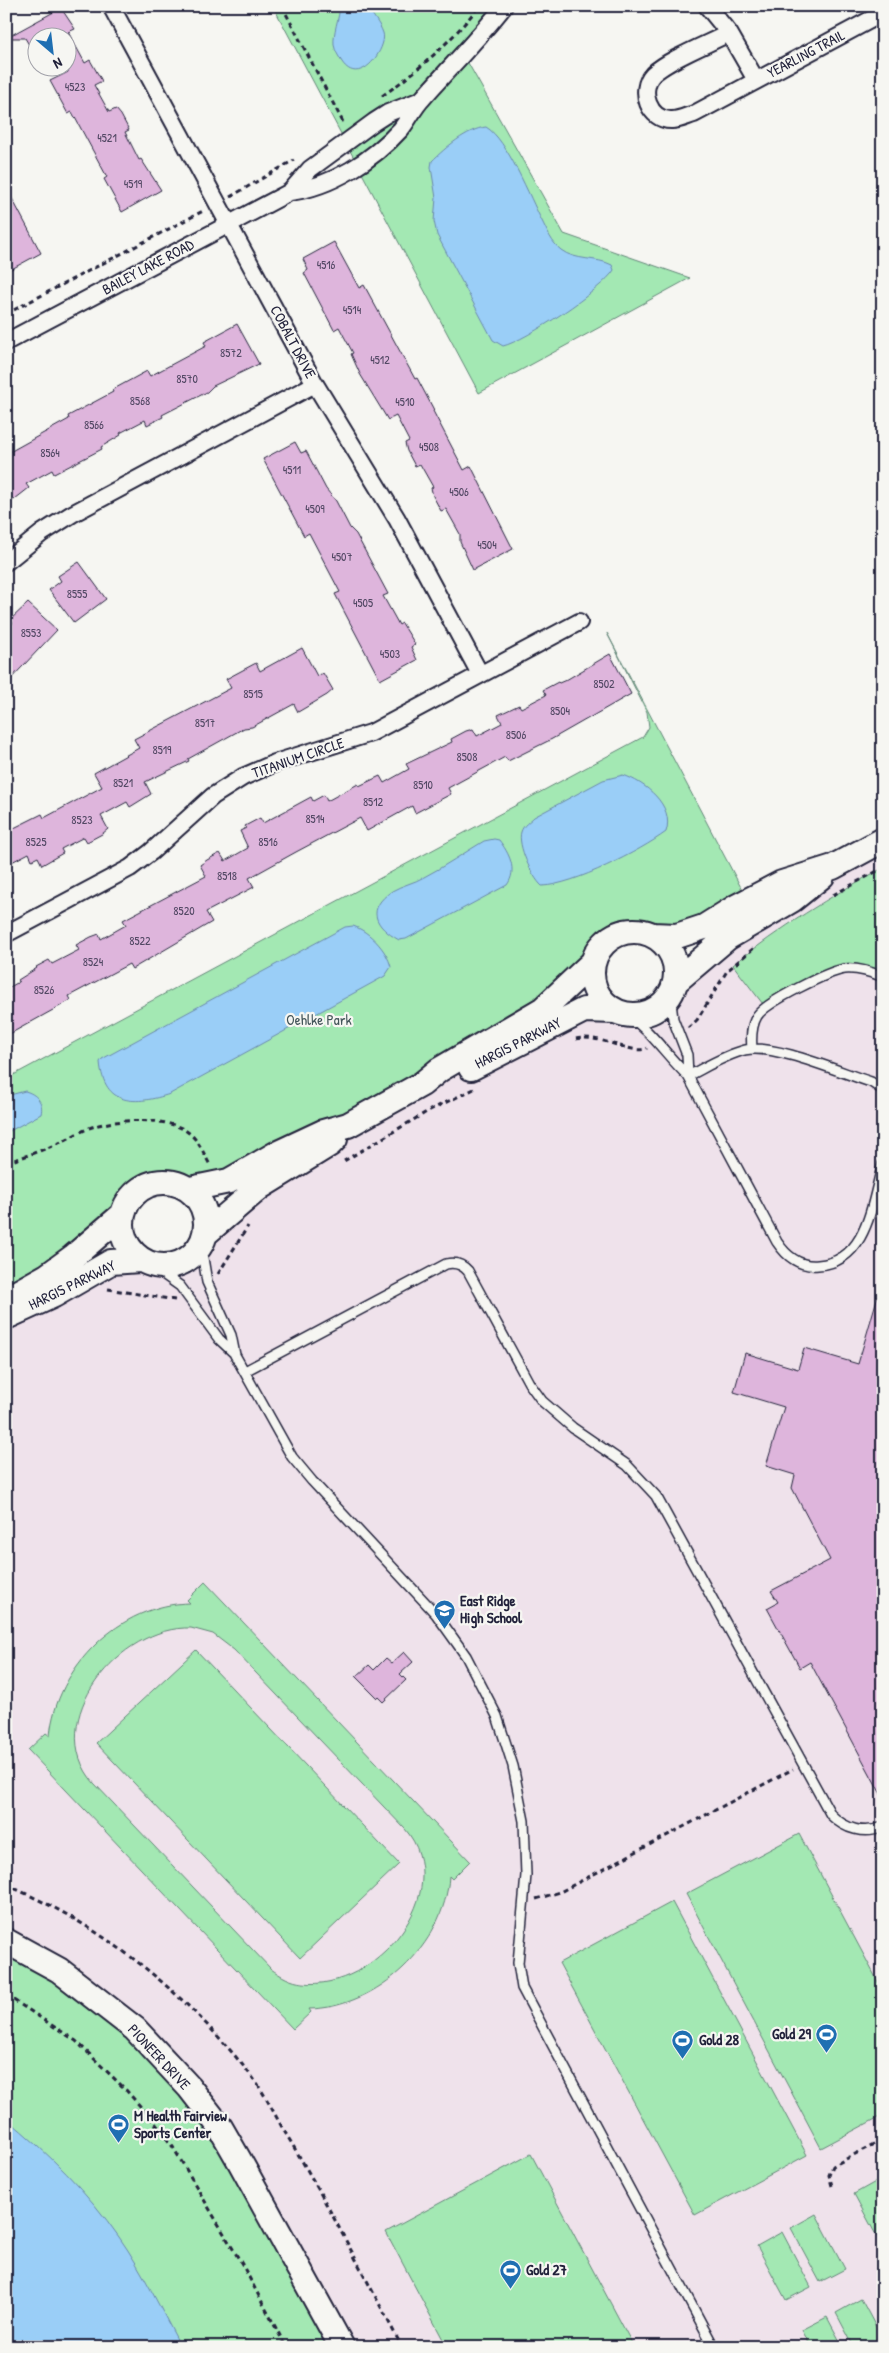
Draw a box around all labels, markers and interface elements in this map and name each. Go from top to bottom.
street label: YEARLING TRAIL [763,24,849,83]
north arrow [28,28,78,78]
text: N [50,54,66,74]
house number: 4523 [65,78,85,95]
house number: 4521 [97,129,117,146]
house number: 4519 [124,175,143,192]
street label: BAILEY LAKE ROAD [98,233,198,300]
house number: 4516 [317,256,336,273]
street label: COBALT DRIVE [265,301,322,382]
house number: 4514 [343,301,362,318]
house number: 8572 [220,344,242,361]
house number: 4512 [370,351,390,368]
house number: 8570 [176,370,198,387]
house number: 8568 [130,392,150,409]
house number: 4510 [395,393,415,410]
house number: 8566 [84,416,104,433]
house number: 4508 [419,438,439,455]
house number: 8564 [40,444,60,461]
house number: 4511 [283,461,301,478]
house number: 4506 [449,483,469,500]
house number: 4509 [305,500,325,517]
house number: 4504 [477,536,497,553]
house number: 4507 [332,548,352,565]
house number: 8555 [67,585,87,602]
house number: 4505 [353,594,373,611]
house number: 8553 [21,624,41,641]
house number: 4503 [380,645,400,662]
house number: 8502 [593,675,615,692]
house number: 8515 [243,685,263,702]
house number: 8504 [550,702,571,719]
house number: 8517 [195,714,215,731]
house number: 8506 [506,726,526,743]
street label: TITANIUM CIRCLE [249,732,347,783]
house number: 8519 [152,741,172,758]
house number: 8508 [457,748,477,765]
house number: 8521 [113,774,133,791]
house number: 8510 [413,776,433,793]
house number: 8512 [363,793,384,810]
house number: 8514 [305,810,325,827]
house number: 8523 [71,811,93,828]
house number: 8525 [26,833,46,850]
house number: 8516 [258,833,278,850]
house number: 8518 [217,867,237,884]
house number: 8520 [173,902,195,919]
house number: 8522 [129,932,151,949]
house number: 8524 [83,953,104,970]
house number: 8526 [34,981,55,998]
park label: Oehlke Park [286,1009,352,1030]
street label: HARGIS PARKWAY [471,1012,565,1073]
street label: HARGIS PARKWAY [25,1254,119,1315]
place label: East Ridge High School [460,1590,523,1629]
school or university icon: East Ridge High School [432,1598,456,1629]
street label: PIONEER DRIVE [123,2019,196,2094]
sports icon: Gold 29 [815,2022,839,2053]
place label: Gold 29 [772,2023,811,2044]
sports icon: Gold 28 [671,2028,695,2059]
place label: Gold 28 [699,2029,740,2050]
place label: M Health Fairview Sports Center [134,2105,227,2144]
sports icon: M Health Fairview Sports Center [106,2113,130,2144]
sports icon: Gold 27 [498,2258,522,2289]
place label: Gold 27 [526,2259,568,2280]

